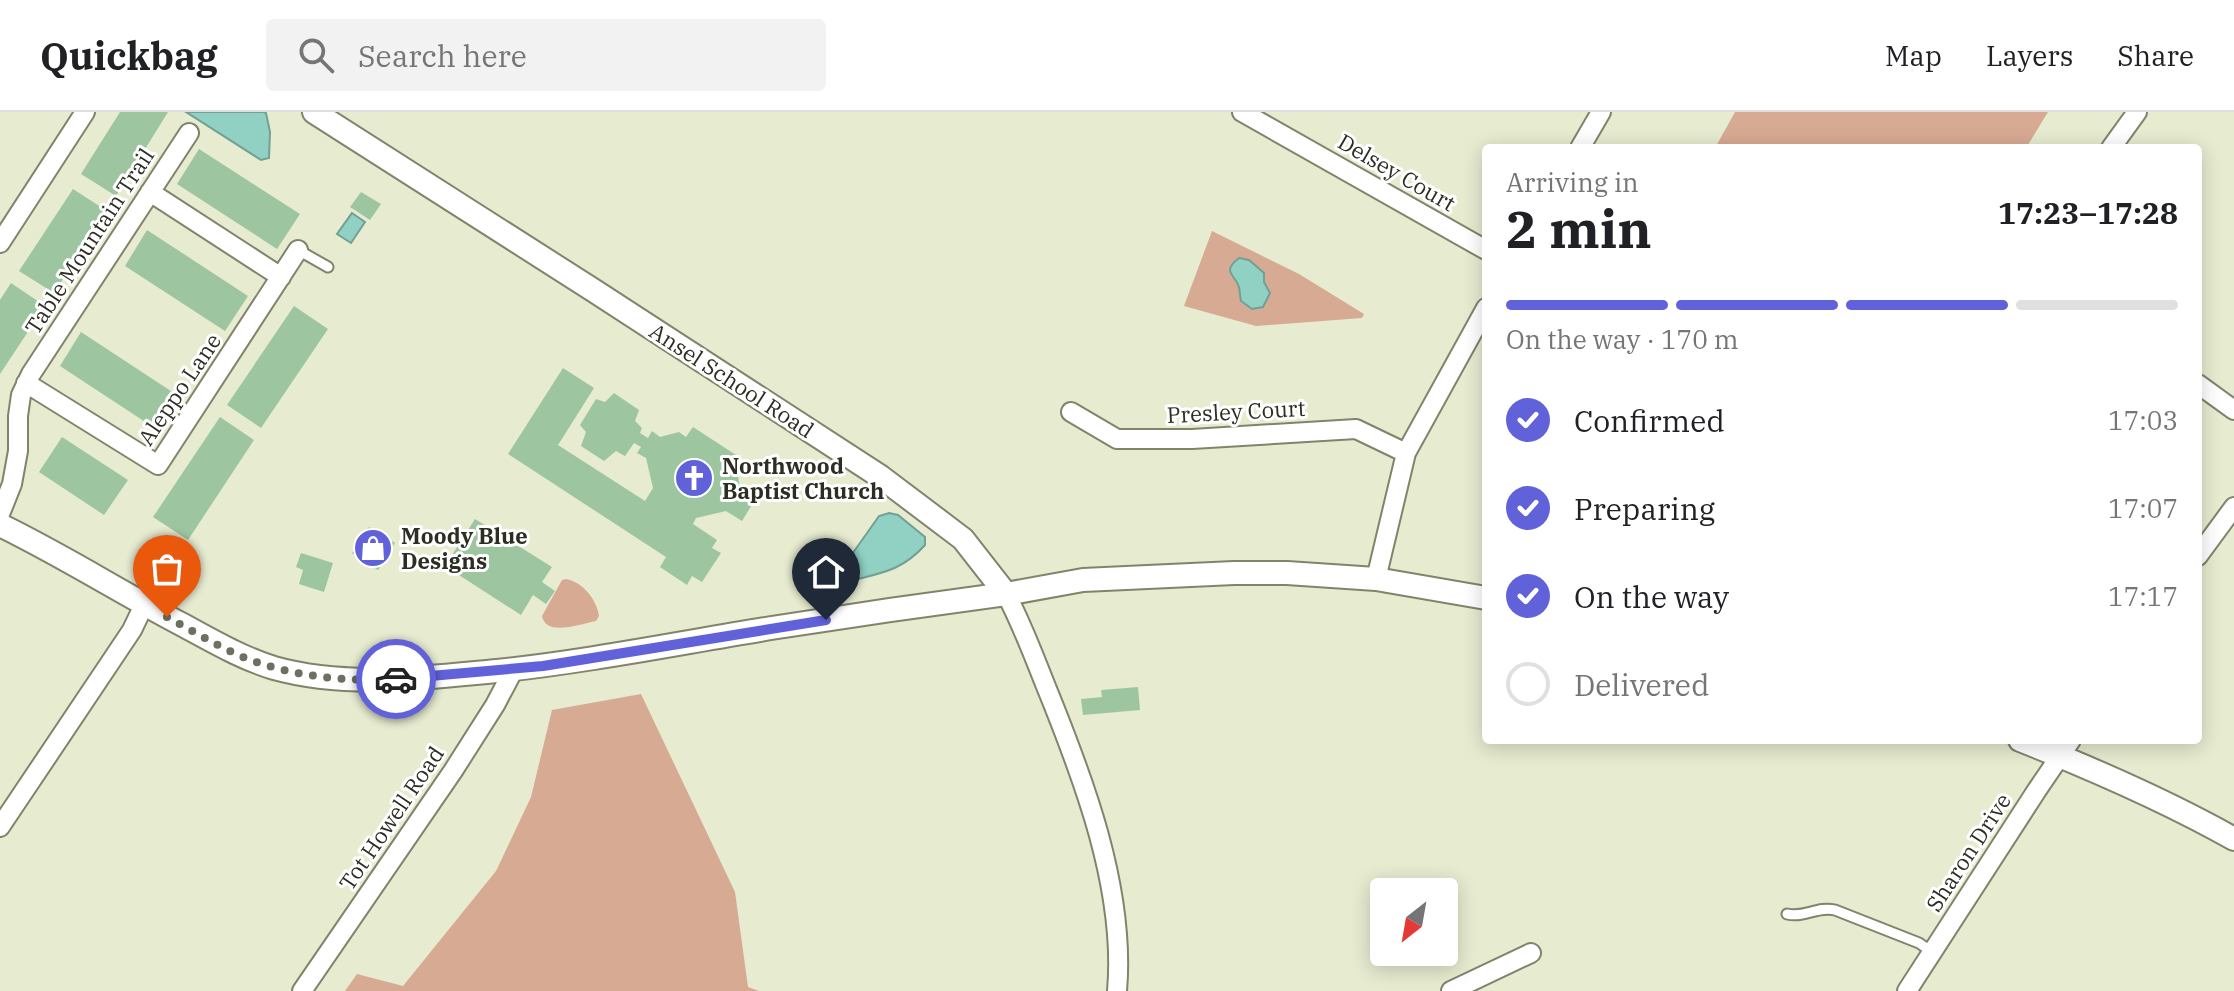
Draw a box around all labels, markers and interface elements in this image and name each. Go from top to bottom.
search box [266,19,826,91]
text: Quickbag [40,31,218,80]
icon: search [294,33,338,77]
text: Search here [358,36,527,75]
text: Map [1885,37,1942,74]
text: Layers [1986,37,2073,74]
text: Share [2117,37,2194,74]
street label: Delsey Court [1333,127,1461,217]
street label: Table Mountain Trail [18,142,160,340]
text: Arriving in [1506,165,1639,199]
text: 17:23–17:28 [1998,193,2178,232]
text: 2 min [1506,195,1652,262]
street label: Ansel School Road [644,316,820,444]
text: On the way · 170 m [1506,322,1739,356]
street label: Aleppo Lane [131,327,227,451]
street label: Presley Court [1166,393,1306,429]
icon: check [1506,398,1550,442]
text: Confirmed [1574,401,1725,440]
text: 17:03 [2108,403,2178,437]
place label: Northwood Baptist Church [722,451,884,505]
church icon: Northwood Baptist Church [673,457,715,499]
icon: check [1506,486,1550,530]
text: Preparing [1574,489,1715,528]
text: 17:07 [2108,491,2178,525]
place label: Moody Blue Designs [401,521,528,575]
shop icon: Moody Blue Designs [352,527,394,569]
pin [133,535,201,617]
pin [792,538,860,620]
icon: bag [145,547,189,591]
icon: home [804,550,848,594]
icon: check [1506,574,1550,618]
text: On the way [1574,577,1729,616]
text: 17:17 [2108,579,2178,613]
courier [356,639,436,719]
icon: car [374,657,418,701]
text: Delivered [1574,665,1709,704]
street label: Tot Howell Road [332,740,450,896]
street label: Sharon Drive [1919,787,2017,917]
north arrow [1370,878,1458,966]
map controls [1370,878,1458,966]

